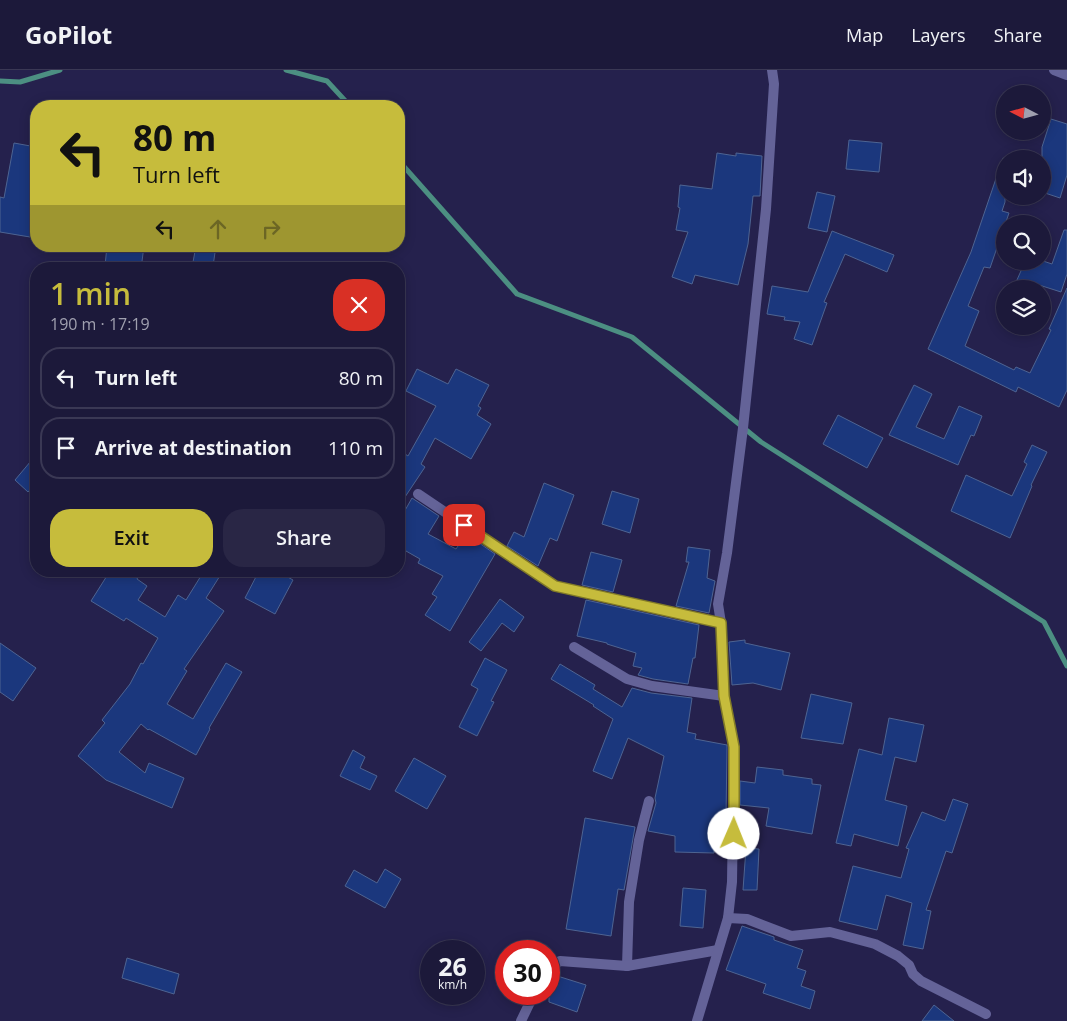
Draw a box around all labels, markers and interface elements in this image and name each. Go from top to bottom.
text: GoPilot [25,18,112,51]
text: Map [846,23,883,47]
text: Layers [911,23,966,47]
text: Share [994,23,1042,47]
north arrow [996,85,1051,140]
map controls [996,85,1051,335]
text: 80 m [133,114,216,161]
icon: left [50,120,115,185]
button: sound [996,150,1051,205]
text: Turn left [133,159,220,189]
icon: left [151,215,179,243]
icon: ahead [204,215,232,243]
icon: right [257,215,285,243]
button: search [996,215,1051,270]
text: 1 min [50,273,131,314]
button: close [333,279,385,331]
button: layers [996,280,1051,335]
text: 190 m · 17:19 [50,313,150,335]
icon: left [52,364,80,392]
text: Turn left [95,365,177,391]
text: 80 m [339,365,383,391]
icon: arrive [52,434,80,462]
text: Arrive at destination [95,435,292,461]
text: 110 m [328,435,383,461]
pin [443,504,485,546]
button: Exit [50,509,213,567]
button: Share [223,509,385,567]
icon: arrive [450,511,478,539]
position arrow [707,807,759,859]
speed limit sign: 30 [495,940,560,1005]
text: 26 [438,949,467,983]
text: km/h [438,976,467,993]

